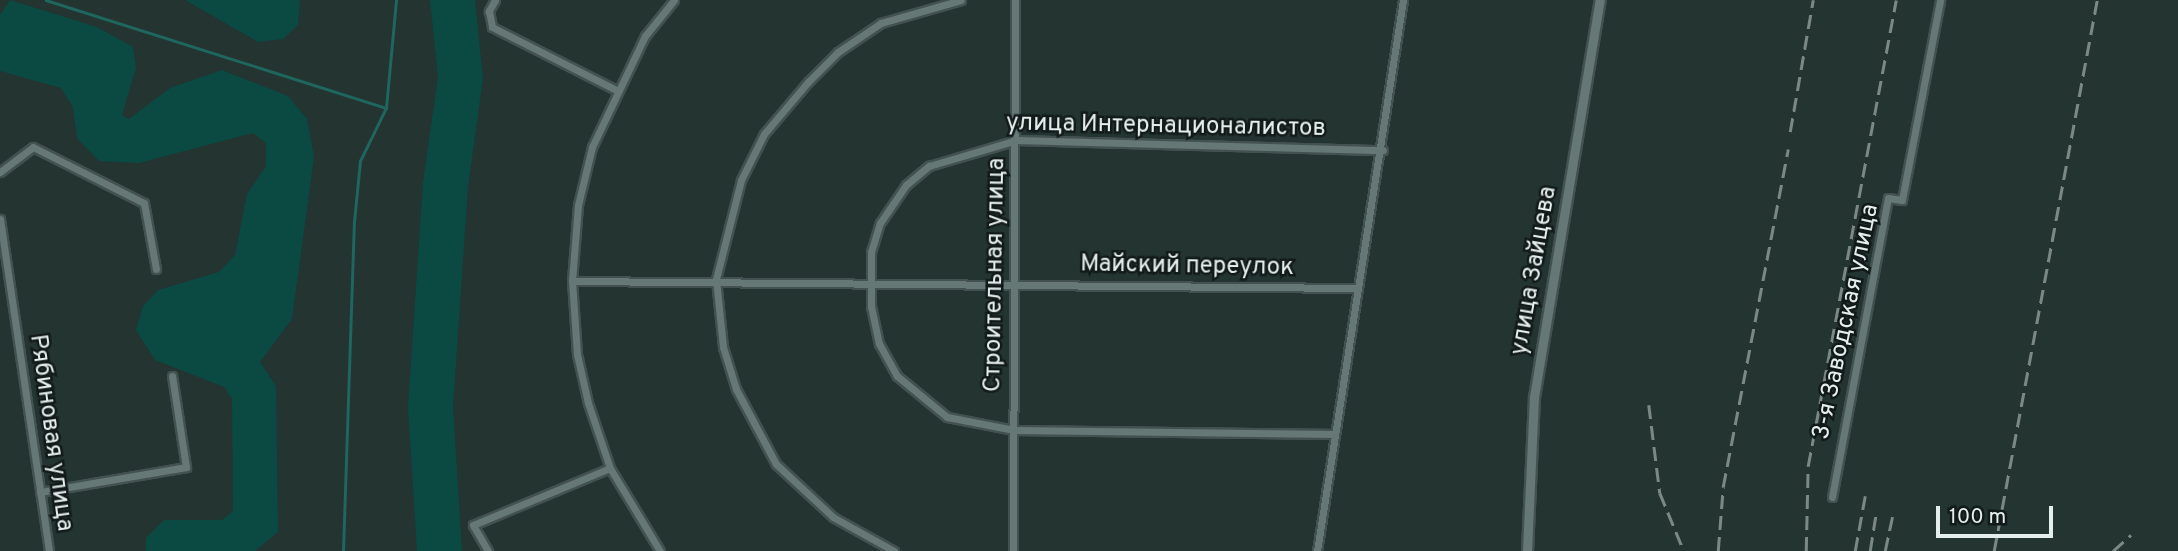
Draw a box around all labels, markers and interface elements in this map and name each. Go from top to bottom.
street label: улица Интернационалистов [1006,110,1326,144]
street label: Строительная улица [980,158,1012,392]
street label: улица Зайцева [1506,184,1564,358]
street label: 3-я Заводская улица [1808,202,1886,442]
street label: Майский переулок [1080,251,1294,283]
street label: Рябиновая улица [22,333,78,533]
scale bar [1940,491,2057,536]
text: 100 m [1949,504,2006,531]

